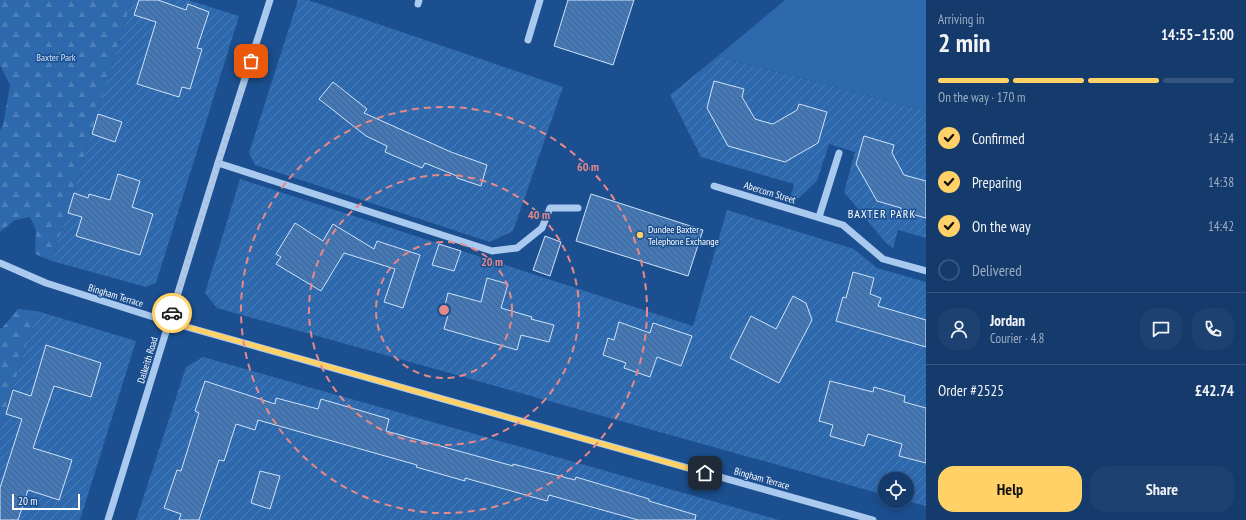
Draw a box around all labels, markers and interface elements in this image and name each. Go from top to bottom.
text: Arriving in [938,11,985,28]
text: 14:55–15:00 [1161,25,1234,44]
text: 2 min [938,26,991,59]
pin [234,44,268,78]
icon: bag [240,50,262,72]
park label: Baxter Park [36,51,76,64]
text: On the way · 170 m [938,89,1025,106]
icon: check [938,127,960,149]
text: Confirmed [972,129,1025,148]
text: 14:24 [1208,130,1234,147]
text: 60 m [577,159,599,174]
icon: check [938,171,960,193]
text: Preparing [972,173,1022,192]
text: 14:38 [1208,174,1234,191]
street label: Abercorn Street [742,178,798,207]
district label: BAXTER PARK [848,206,916,221]
text: 40 m [528,207,550,222]
icon: check [938,215,960,237]
text: On the way [972,217,1031,236]
text: 14:42 [1208,218,1234,235]
place label: Dundee Baxter Telephone Exchange [648,223,719,248]
marker: Dundee Baxter Telephone Exchange [635,230,645,240]
text: 20 m [481,254,503,269]
text: Delivered [972,261,1022,280]
street label: Bingham Terrace [87,281,145,310]
courier [152,293,192,333]
icon: car [161,302,183,324]
centre of rings [437,303,451,317]
button: person [938,308,980,350]
button: chat [1140,308,1182,350]
button: phone [1192,308,1234,350]
text: Jordan [990,311,1025,330]
text: Courier · 4.8 [990,330,1044,347]
street label: Dalkeith Road [134,335,161,385]
text: Order #2525 [938,381,1004,400]
text: £42.74 [1195,381,1234,400]
pin [688,456,722,490]
icon: home [694,462,716,484]
street label: Bingham Terrace [733,464,791,493]
button: Help [938,466,1082,512]
button: Share [1090,466,1234,512]
map controls [878,472,914,508]
button: locate [878,472,914,508]
scale bar [12,492,80,511]
text: 20 m [18,494,37,508]

